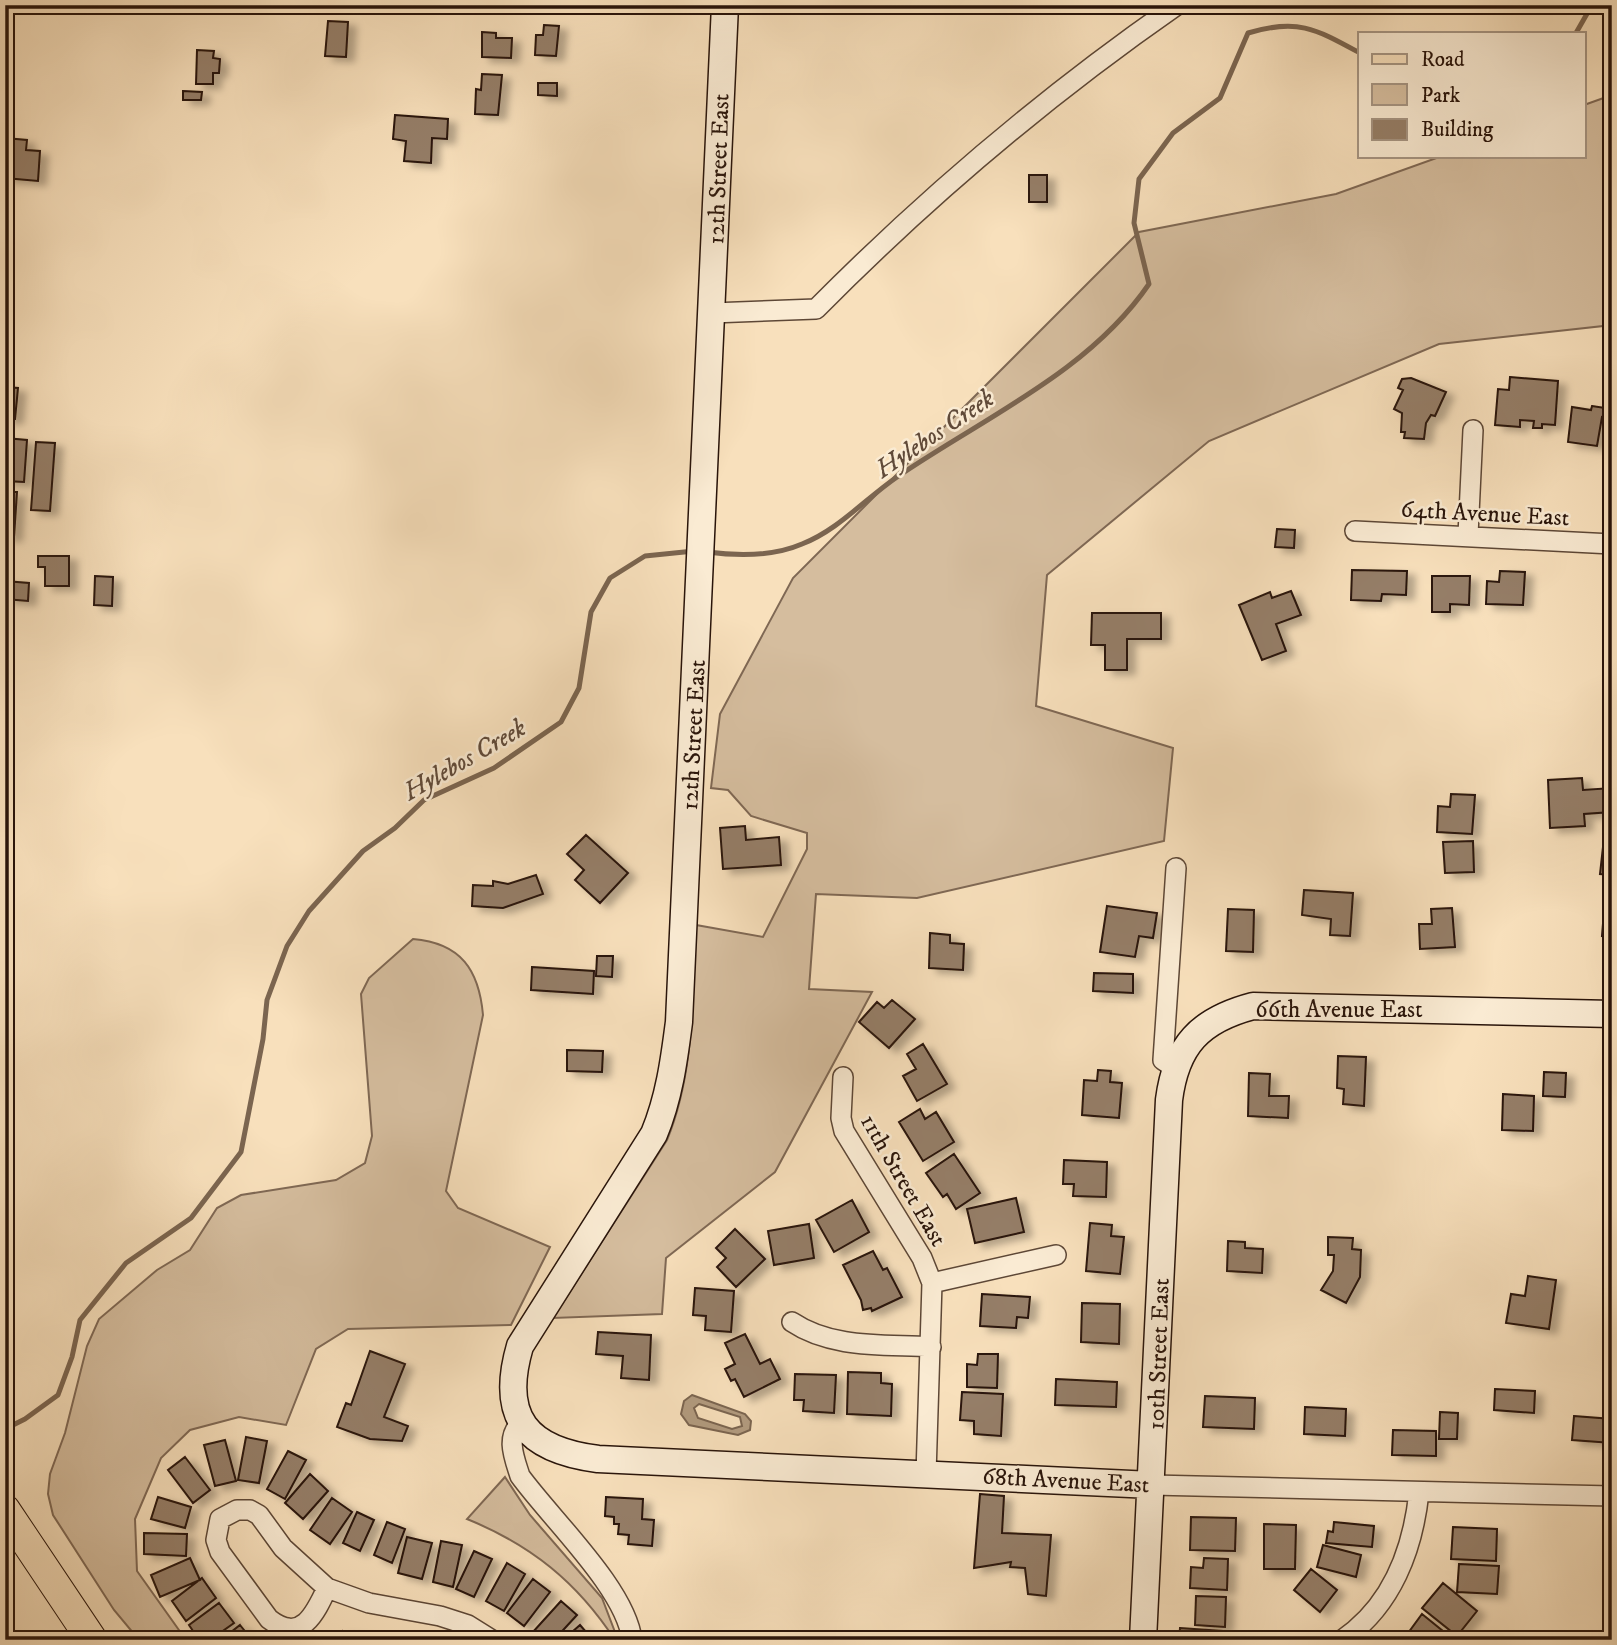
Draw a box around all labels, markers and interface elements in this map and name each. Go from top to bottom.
legend [1358,32,1586,158]
text: Road [1421,47,1465,73]
text: Park [1421,83,1461,109]
street label: 12th Street East [701,93,737,245]
text: Building [1421,117,1494,143]
water label: Hylebos Creek [868,382,1001,487]
street label: 64th Avenue East [1400,495,1570,533]
street label: 12th Street East [675,659,713,811]
water label: Hylebos Creek [396,712,532,809]
street label: 66th Avenue East [1255,995,1423,1025]
street label: 11th Street East [853,1109,953,1252]
street label: 10th Street East [1141,1277,1177,1430]
street label: 68th Avenue East [982,1462,1151,1500]

